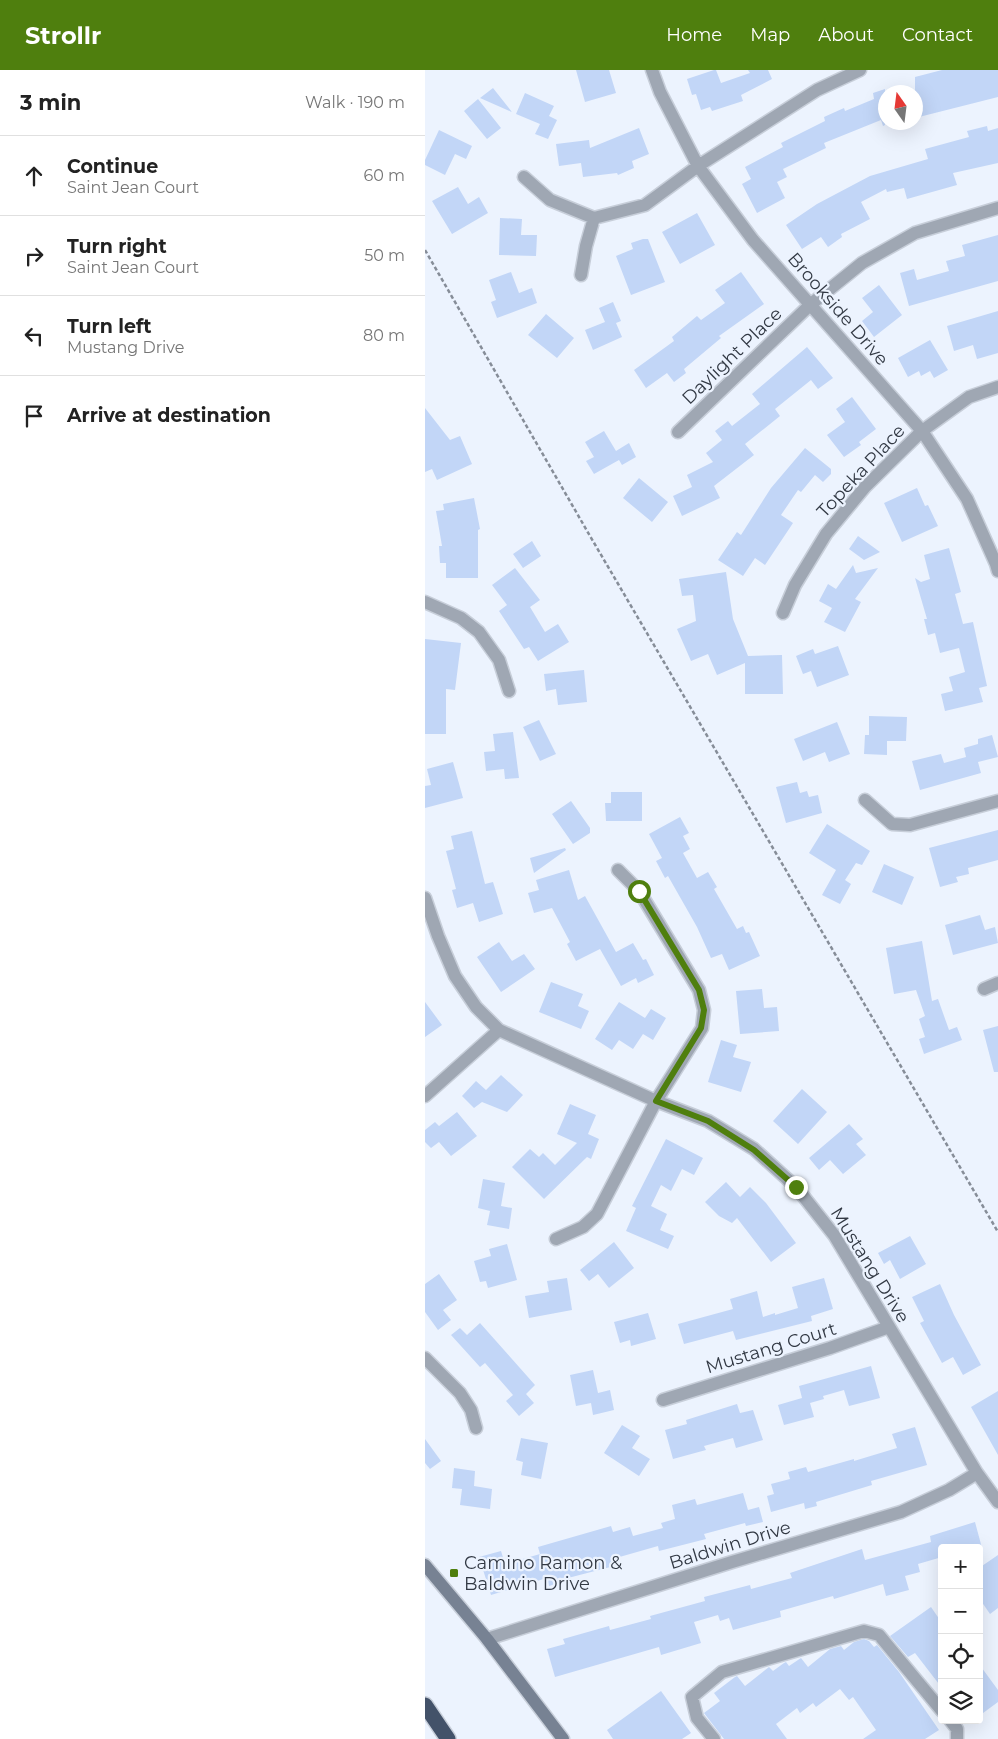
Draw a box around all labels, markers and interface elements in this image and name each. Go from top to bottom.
text: Strollr [25,21,101,50]
text: Home [666,24,722,46]
text: Map [750,24,790,46]
text: About [818,24,874,46]
text: Contact [902,24,973,46]
north arrow [878,85,923,130]
text: 3 min [20,90,81,115]
text: Walk · 190 m [305,93,405,112]
text: Continue [67,155,158,178]
icon: ahead [20,162,48,190]
text: 60 m [363,166,405,185]
text: Saint Jean Court [67,178,199,197]
text: Turn right [67,235,167,258]
icon: right [20,242,48,270]
text: 50 m [364,246,405,265]
street label: Brookside Drive [783,248,893,370]
text: Saint Jean Court [67,258,199,277]
street label: Daylight Place [677,303,787,409]
text: Turn left [67,315,152,338]
icon: left [20,322,48,350]
text: 80 m [363,326,405,345]
text: Mustang Drive [67,338,184,357]
icon: arrive [20,402,48,430]
text: Arrive at destination [67,404,271,427]
street label: Topeka Place [812,420,910,522]
route start [628,880,651,903]
route end [785,1176,808,1199]
street label: Mustang Drive [826,1203,914,1327]
street label: Mustang Court [703,1318,839,1378]
street label: Baldwin Drive [667,1516,794,1574]
map controls [938,1544,983,1724]
button: + [938,1544,983,1589]
place label: Camino Ramon & Baldwin Drive [464,1552,622,1595]
marker: Camino Ramon & Baldwin Drive [448,1567,460,1579]
button: − [938,1589,983,1634]
button: locate [938,1634,983,1679]
button: layers [938,1679,983,1724]

